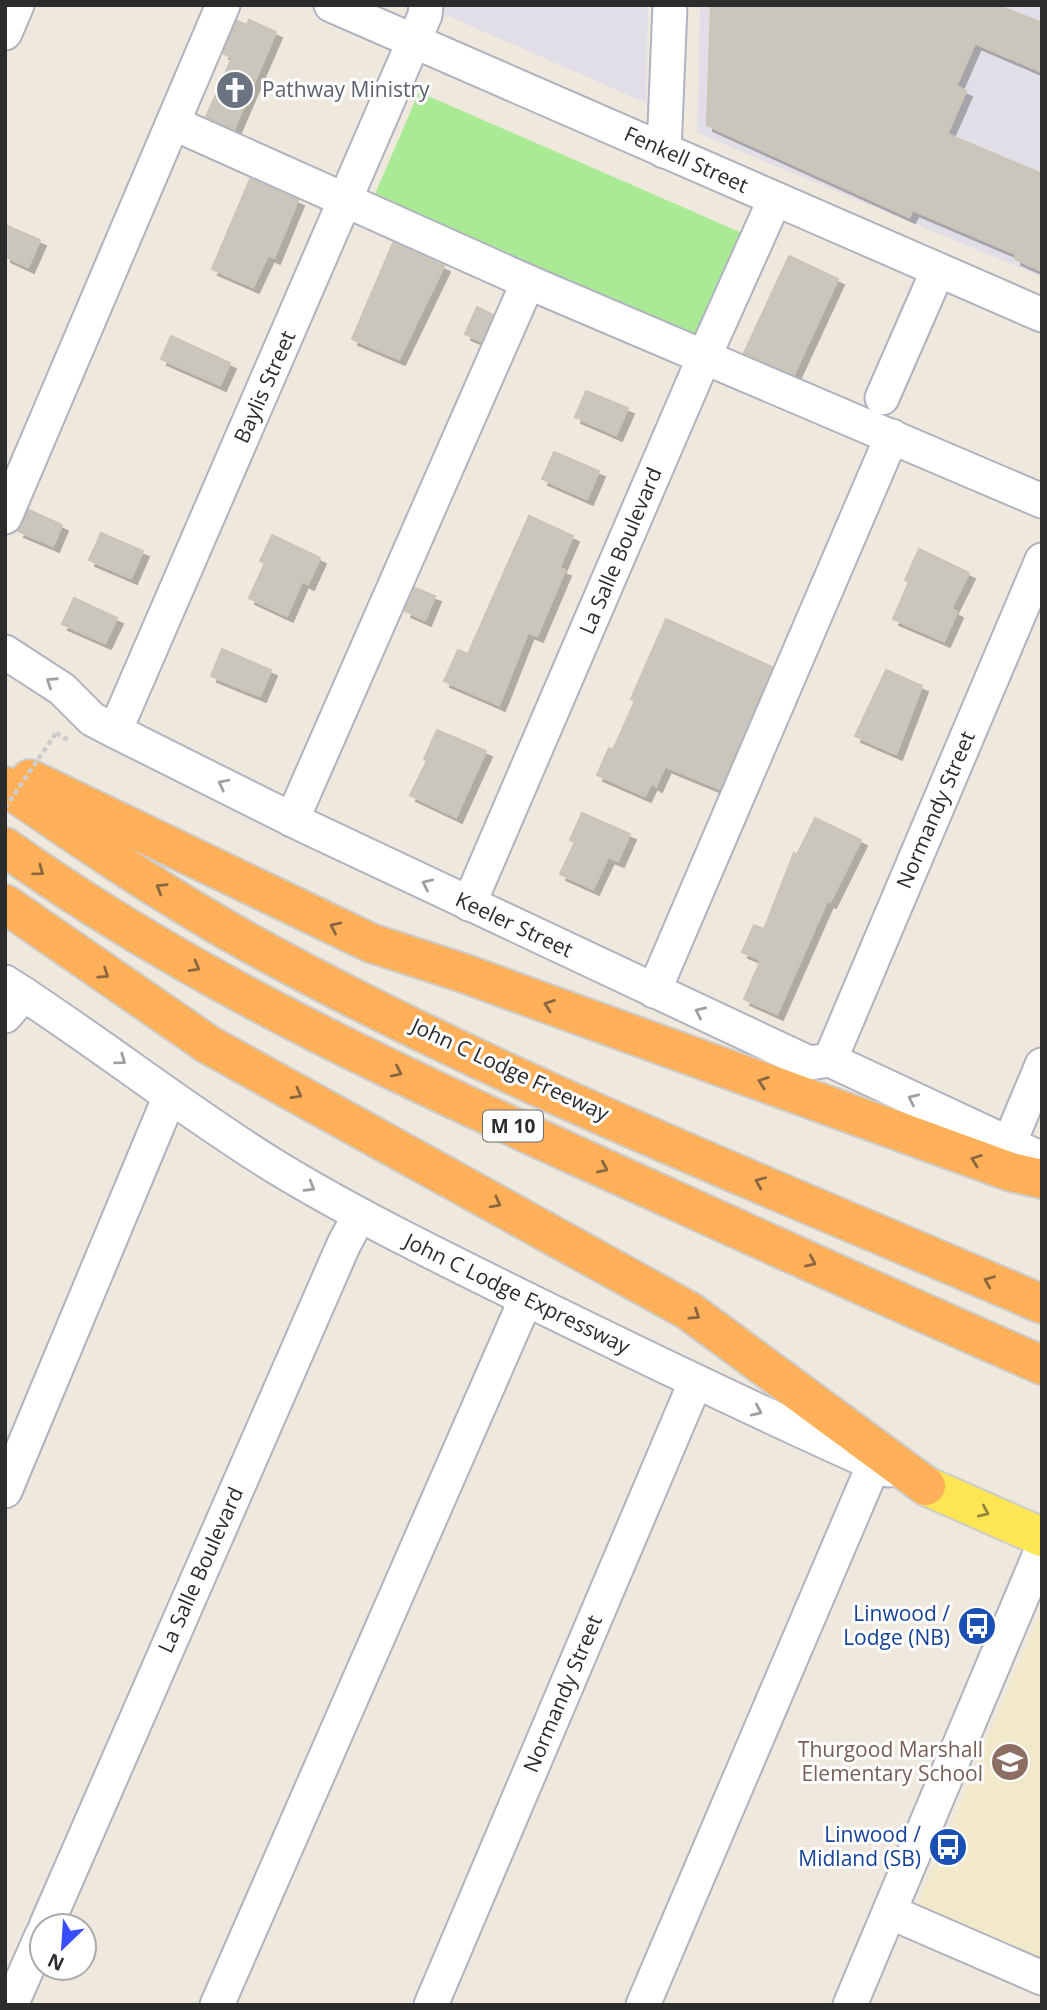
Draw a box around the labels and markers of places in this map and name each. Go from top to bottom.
church icon: Pathway Ministry [214,69,256,111]
place label: Pathway Ministry [262,75,430,103]
place label: Linwood / Lodge (NB) [843,1599,950,1651]
bus stop icon: Linwood / Lodge (NB) [956,1605,998,1647]
place label: Thurgood Marshall Elementary School [798,1735,983,1787]
school or university icon: Thurgood Marshall Elementary School [989,1741,1031,1783]
place label: Linwood / Midland (SB) [798,1820,921,1872]
bus stop icon: Linwood / Midland (SB) [927,1826,969,1868]

